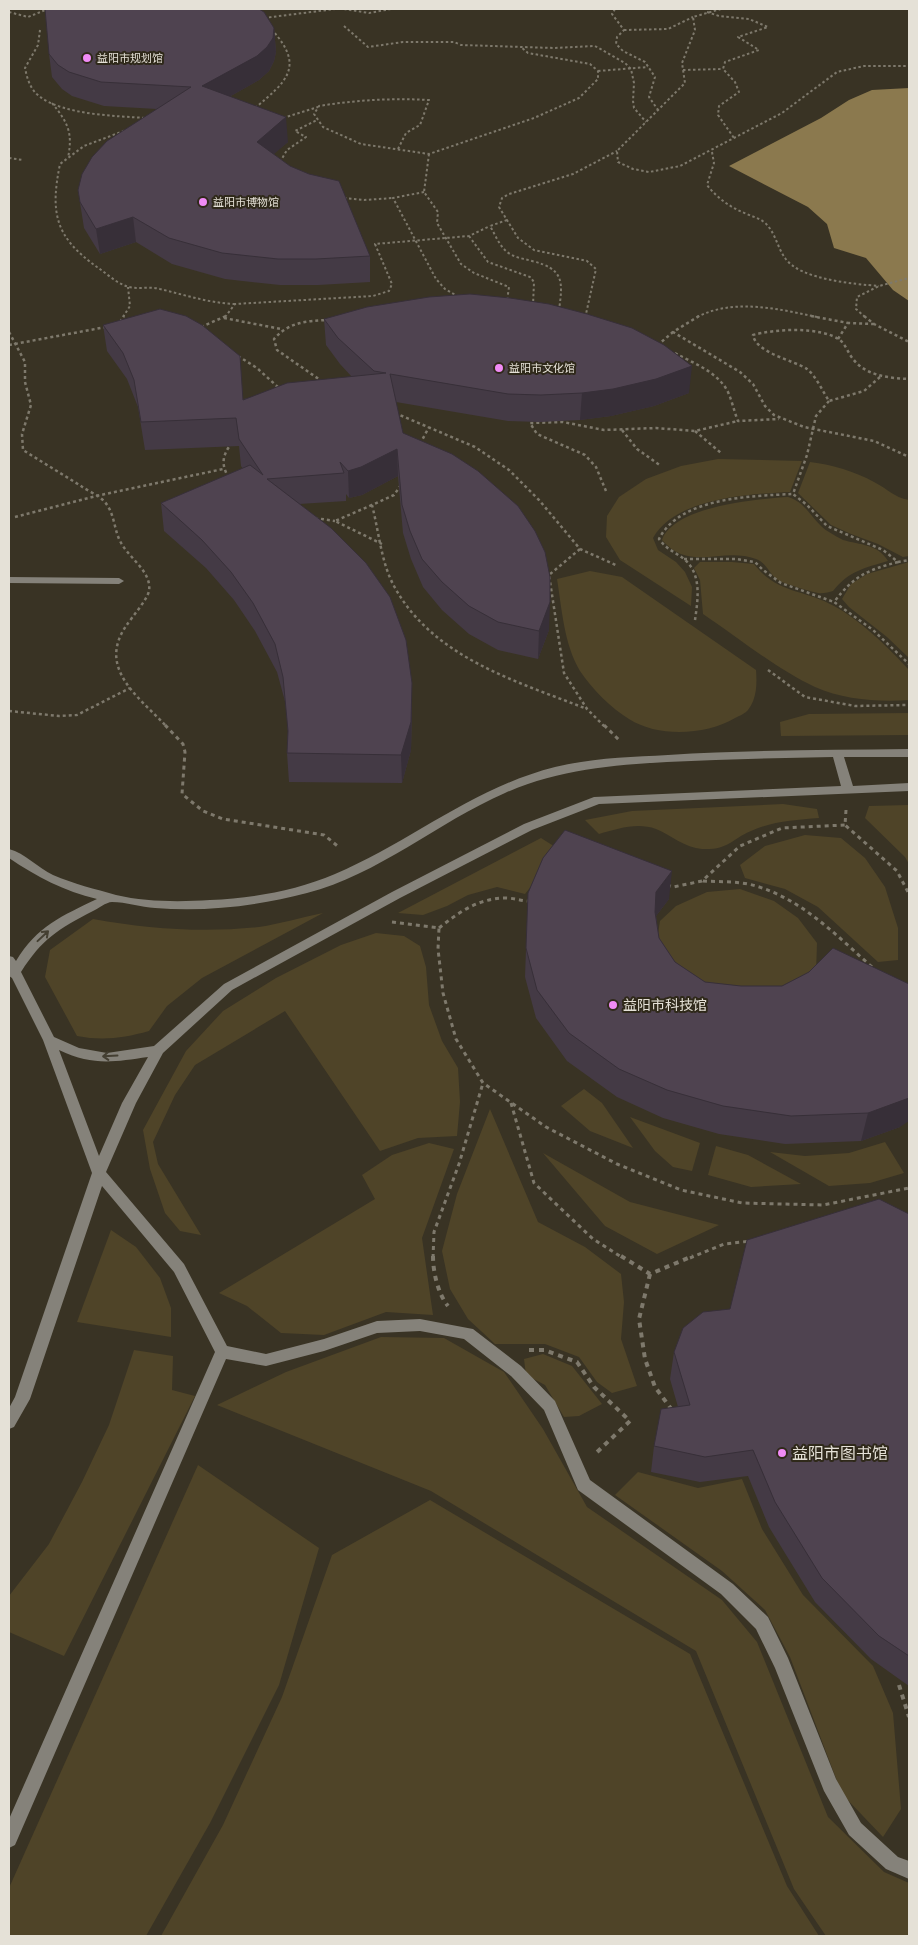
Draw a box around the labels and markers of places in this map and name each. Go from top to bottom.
place label: 益阳市规划馆 [97,50,163,65]
marker: 益阳市规划馆 [81,52,93,64]
place label: 益阳市博物馆 [213,194,279,209]
marker: 益阳市博物馆 [197,196,209,208]
place label: 益阳市文化馆 [509,360,575,375]
marker: 益阳市文化馆 [493,362,505,374]
place label: 益阳市科技馆 [623,995,707,1014]
marker: 益阳市科技馆 [607,999,619,1011]
place label: 益阳市图书馆 [792,1442,888,1464]
marker: 益阳市图书馆 [776,1447,788,1459]

